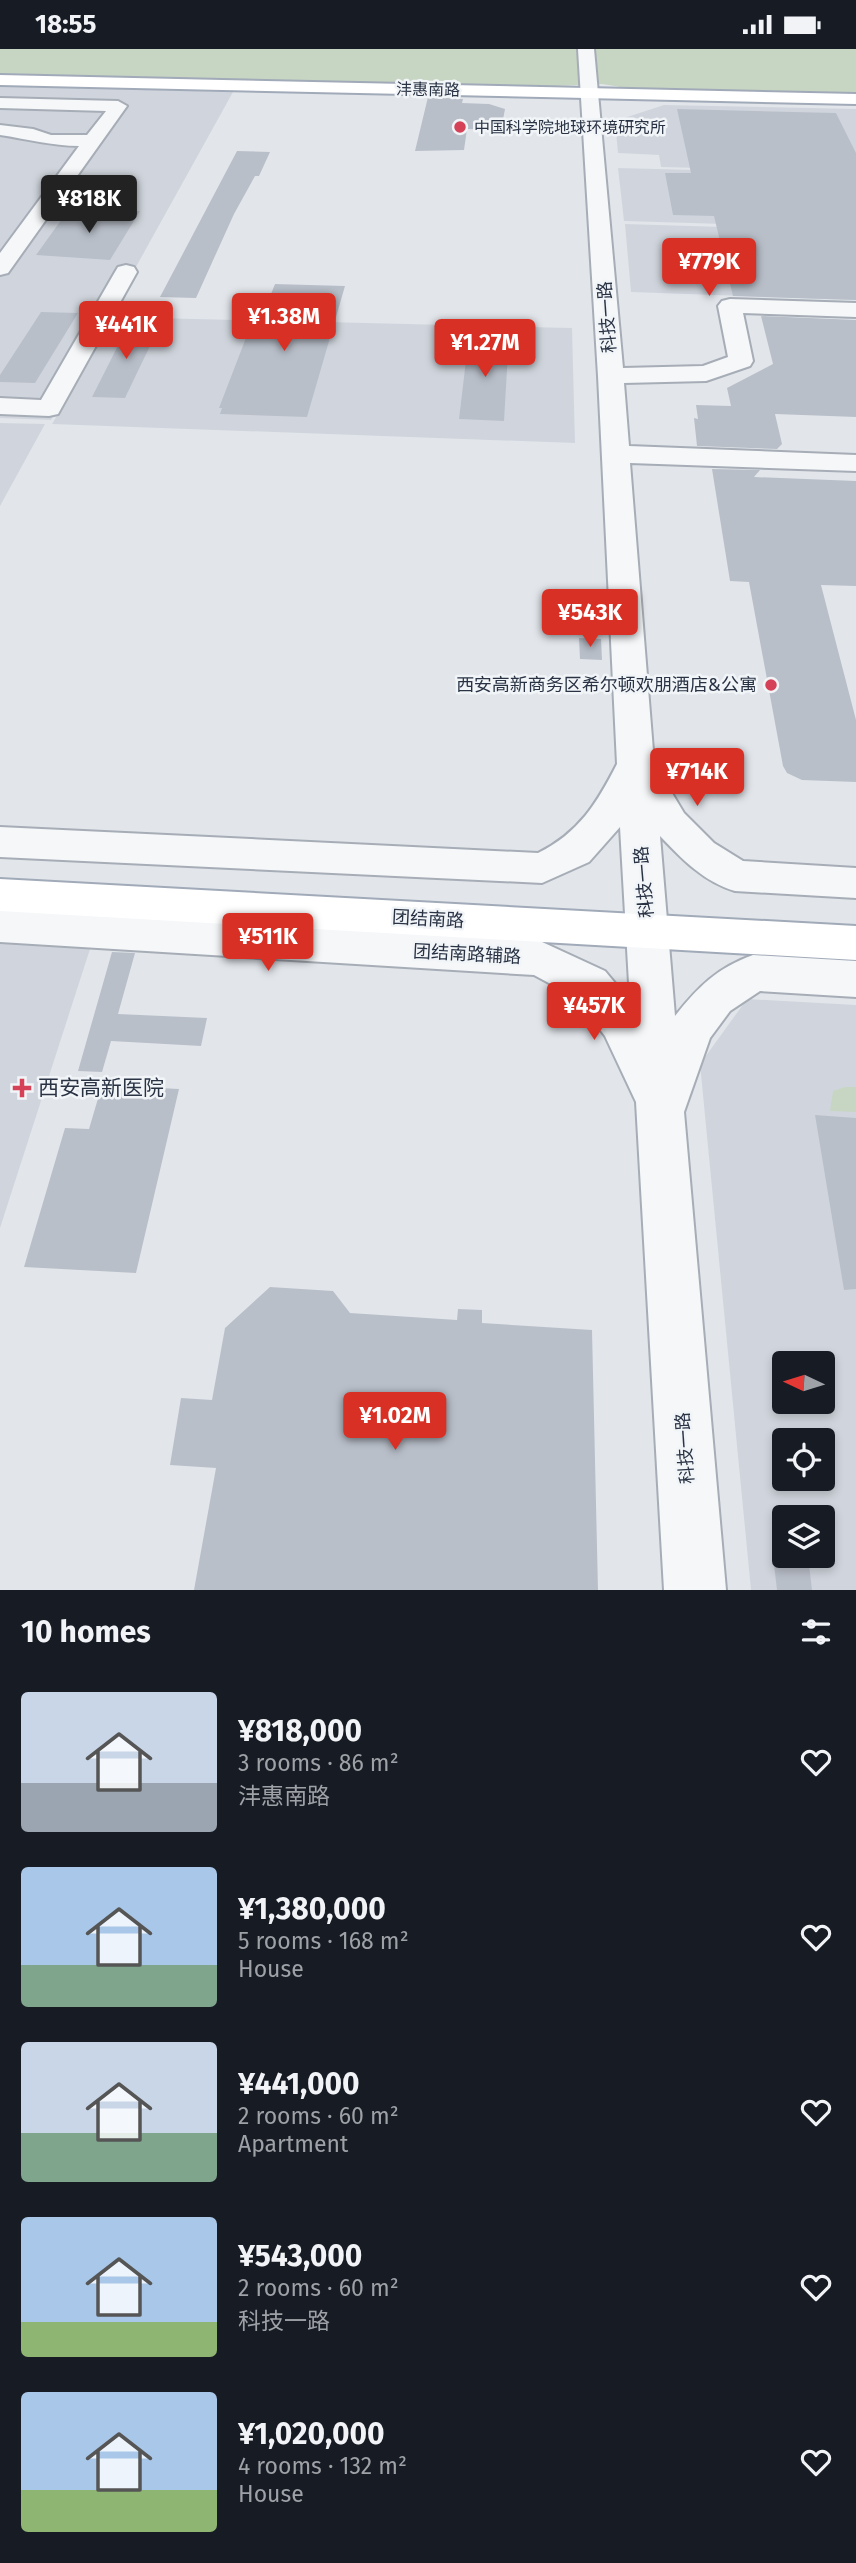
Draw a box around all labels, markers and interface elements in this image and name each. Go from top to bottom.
text: 18:55 [35,9,96,40]
street label: 沣惠南路 [396,79,460,100]
place label: 中国科学院地球环境研究所 [474,118,666,137]
marker: 中国科学院地球环境研究所 [452,119,468,135]
pin: ¥818K [40,176,138,235]
text: ¥818K [57,184,121,212]
pin: ¥779K [660,239,758,298]
text: ¥779K [678,247,740,275]
street label: 科技一路 [594,280,620,354]
pin: ¥1.38M [227,293,341,353]
pin: ¥441K [77,301,175,361]
text: ¥1.38M [248,302,320,330]
text: ¥441K [95,310,157,338]
pin: ¥1.27M [428,319,542,379]
text: ¥1.27M [450,328,520,356]
pin: ¥543K [541,589,639,649]
text: ¥543K [558,598,622,626]
place label: 西安高新商务区希尔顿欢朋酒店&公寓 [456,674,757,696]
marker: 西安高新商务区希尔顿欢朋酒店&公寓 [763,677,779,693]
pin: ¥714K [648,749,746,808]
text: ¥714K [666,757,728,785]
street label: 科技一路 [630,845,658,919]
street label: 团结南路 [391,906,465,932]
pin: ¥511K [219,913,317,973]
text: ¥511K [238,922,298,950]
street label: 团结南路辅路 [412,940,522,968]
pin: ¥457K [545,983,643,1042]
text: ¥457K [563,991,625,1019]
place label: 西安高新医院 [38,1075,164,1101]
marker: 西安高新医院 [12,1078,32,1098]
north arrow [772,1351,835,1414]
map controls [772,1351,835,1568]
pin: ¥1.02M [338,1393,452,1452]
text: ¥1.02M [359,1401,431,1429]
street label: 科技一路 [672,1411,698,1485]
button: locate [772,1428,835,1491]
button: layers [772,1505,835,1568]
icon: filters [797,1613,835,1651]
text: 10 homes [21,1614,151,1650]
text: ¥818,000 [238,1713,362,1749]
icon: home [77,1720,161,1804]
icon: heart [797,1743,835,1781]
text: 3 rooms · 86 m² [238,1749,399,1777]
text: 沣惠南路 [238,1782,330,1810]
text: ¥1,380,000 [238,1891,386,1927]
icon: home [77,1895,161,1979]
icon: heart [797,1918,835,1956]
text: 5 rooms · 168 m² [238,1927,409,1955]
text: House [238,1955,304,1983]
text: ¥441,000 [238,2066,360,2102]
icon: home [77,2070,161,2154]
icon: heart [797,2093,835,2131]
text: 2 rooms · 60 m² [238,2102,399,2130]
text: Apartment [238,2130,348,2158]
text: ¥543,000 [238,2238,362,2274]
icon: home [77,2245,161,2329]
icon: heart [797,2268,835,2306]
text: 2 rooms · 60 m² [238,2274,399,2302]
text: 科技一路 [238,2307,330,2335]
text: ¥1,020,000 [238,2416,385,2452]
icon: home [77,2420,161,2504]
icon: heart [797,2443,835,2481]
text: 4 rooms · 132 m² [238,2452,407,2480]
text: House [238,2480,304,2508]

